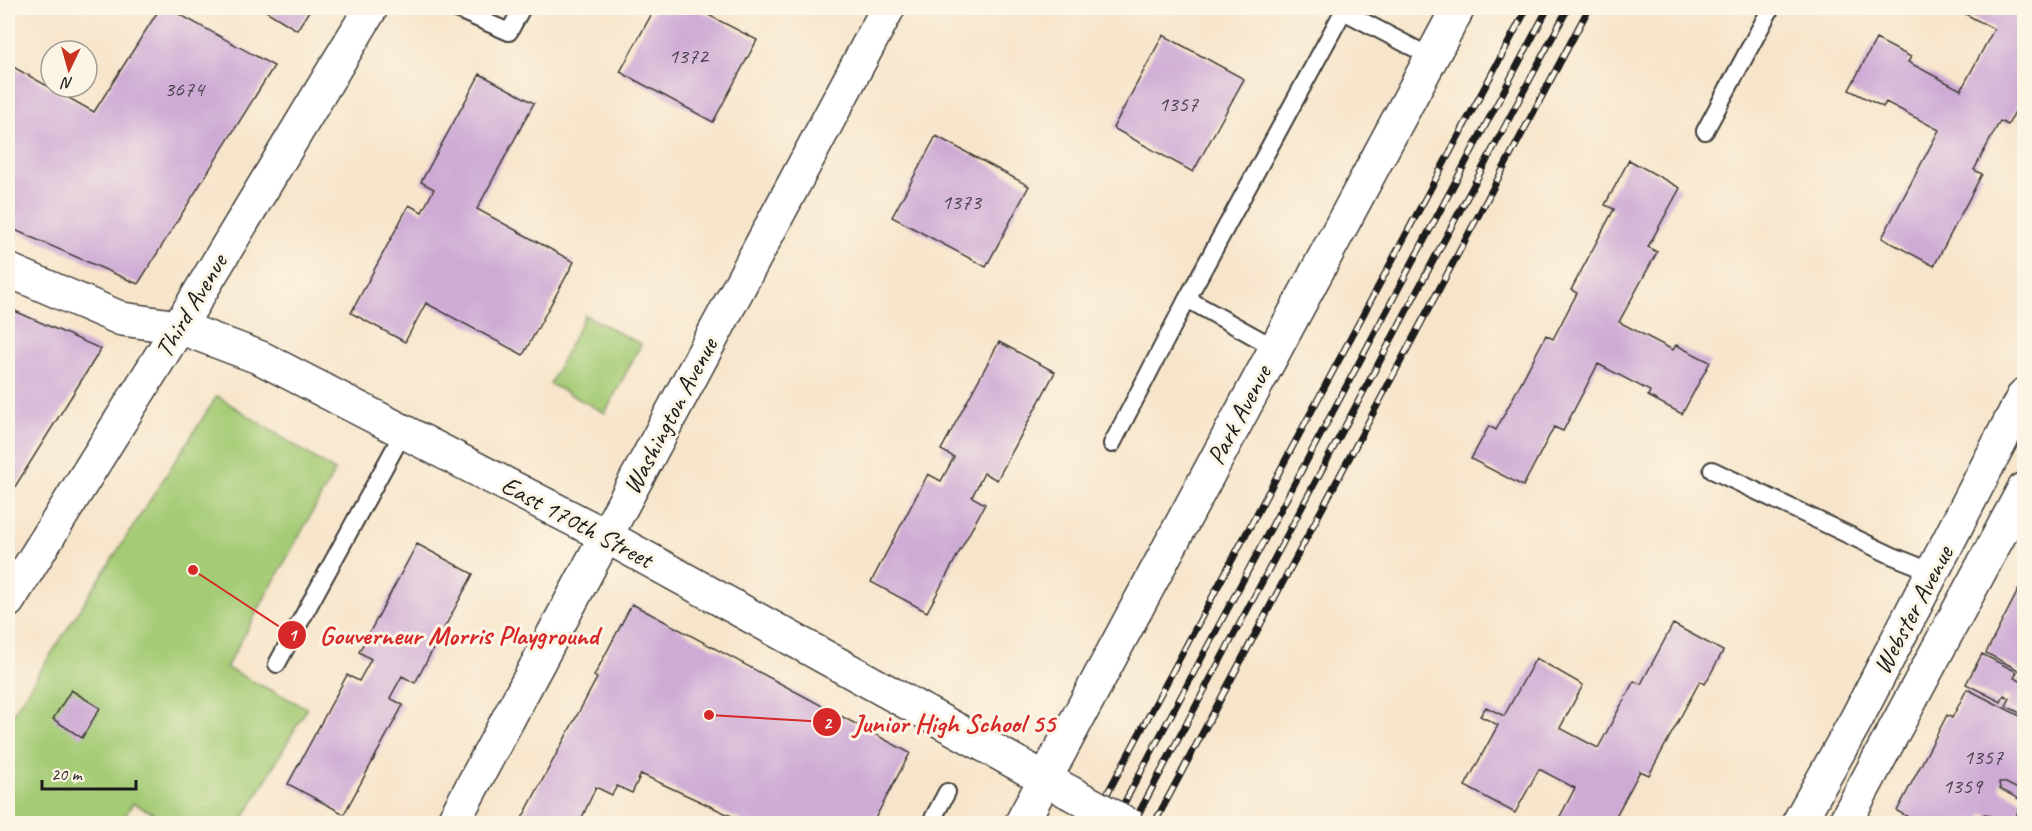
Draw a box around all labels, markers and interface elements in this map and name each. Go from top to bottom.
north arrow [39,39,99,99]
house number: 1372 [668,42,710,70]
text: N [59,72,74,93]
house number: 3674 [164,75,206,103]
house number: 1357 [1158,90,1199,118]
house number: 1373 [941,188,983,216]
street label: Third Avenue [147,246,236,364]
street label: Washington Avenue [615,331,726,500]
street label: Park Avenue [1199,358,1280,470]
street label: East 170th Street [496,468,660,577]
street label: Webster Avenue [1866,539,1961,680]
callout: Gouverneur Morris Playground [277,612,611,657]
text: Gouverneur Morris Playground [320,618,603,652]
text: 1 [288,624,298,646]
callout: Junior High School 55 [812,700,1067,745]
text: Junior High School 55 [851,706,1057,740]
text: 2 [823,712,833,734]
house number: 1357 [1963,743,2004,771]
scale bar [42,753,136,791]
text: 20 m [51,763,84,785]
house number: 1359 [1942,772,1984,800]

